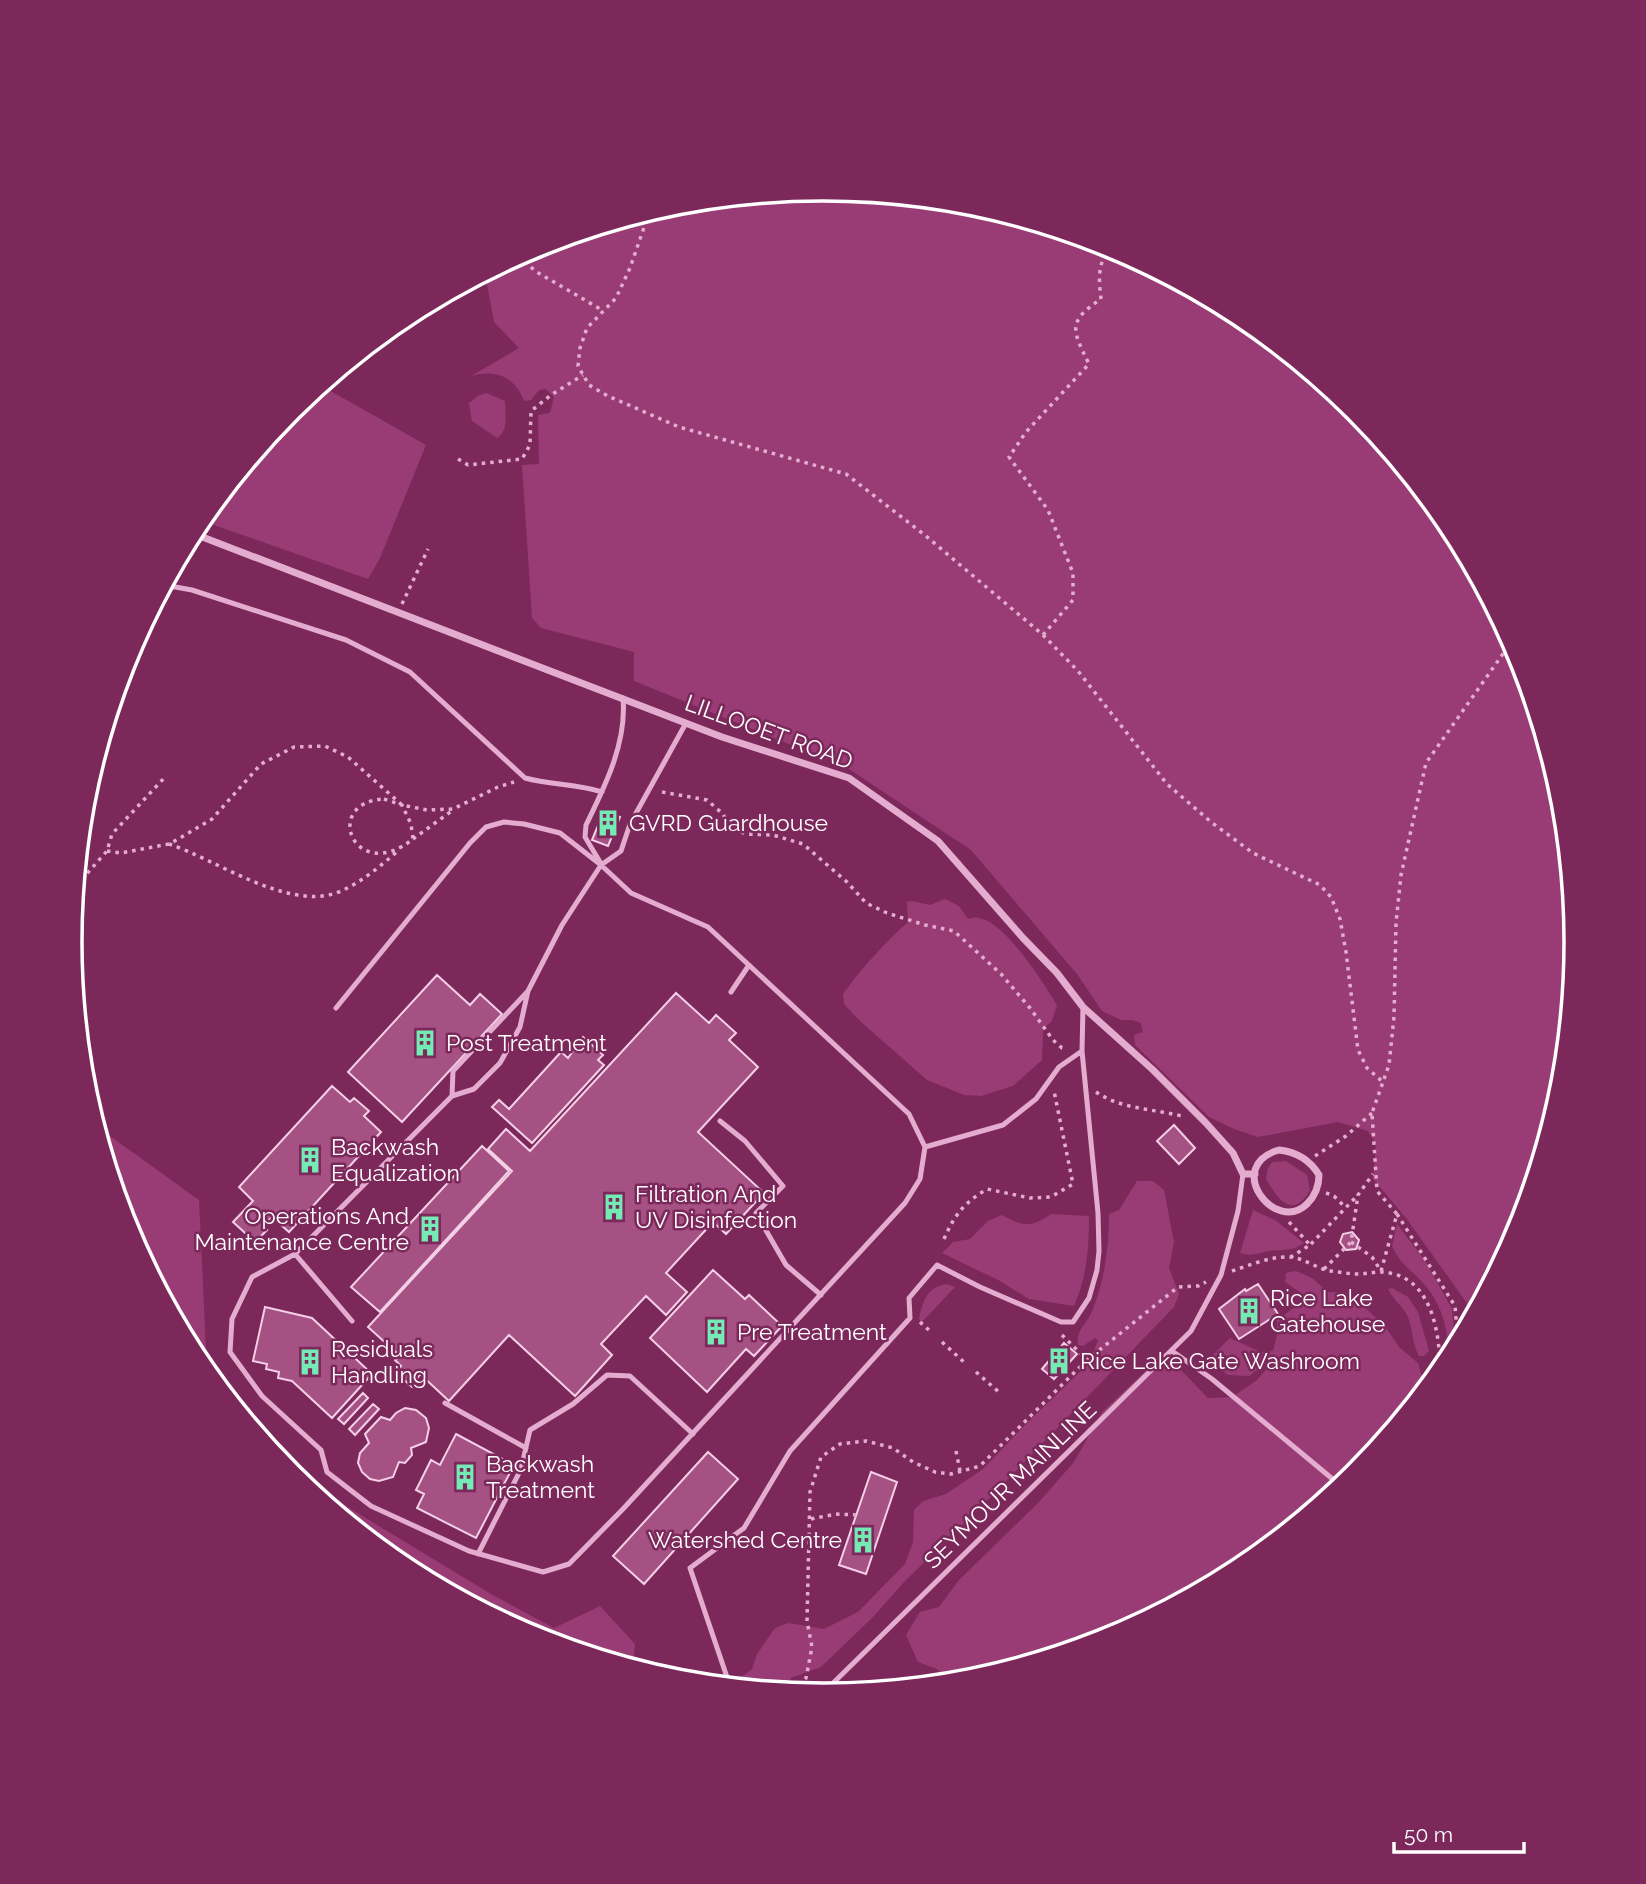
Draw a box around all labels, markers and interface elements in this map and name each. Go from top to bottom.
street label: LILLOOET ROAD [682,689,857,774]
building icon: GVRD Guardhouse [593,808,623,838]
place label: GVRD Guardhouse [629,809,828,836]
building icon: Post Treatment [410,1028,440,1058]
place label: Post Treatment [446,1029,607,1056]
place label: Backwash Equalization [331,1133,460,1186]
building icon: Backwash Equalization [295,1145,325,1175]
place label: Filtration And UV Disinfection [635,1180,797,1233]
building icon: Filtration And UV Disinfection [599,1192,629,1222]
place label: Operations And Maintenance Centre [194,1202,409,1255]
building icon: Operations And Maintenance Centre [415,1214,445,1244]
place label: Rice Lake Gatehouse [1270,1284,1385,1337]
building icon: Rice Lake Gatehouse [1234,1296,1264,1326]
building icon: Pre Treatment [701,1317,731,1347]
place label: Pre Treatment [737,1318,887,1345]
place label: Residuals Handling [331,1335,433,1388]
building icon: Rice Lake Gate Washroom [1044,1346,1074,1376]
building icon: Residuals Handling [295,1347,325,1377]
place label: Rice Lake Gate Washroom [1080,1347,1360,1374]
street label: SEYMOUR MAINLINE [918,1395,1101,1574]
place label: Backwash Treatment [486,1450,595,1503]
building icon: Backwash Treatment [450,1462,480,1492]
building icon: Watershed Centre [848,1525,878,1555]
place label: Watershed Centre [648,1526,842,1553]
scale bar [1394,1811,1524,1855]
text: 50 m [1404,1822,1453,1847]

